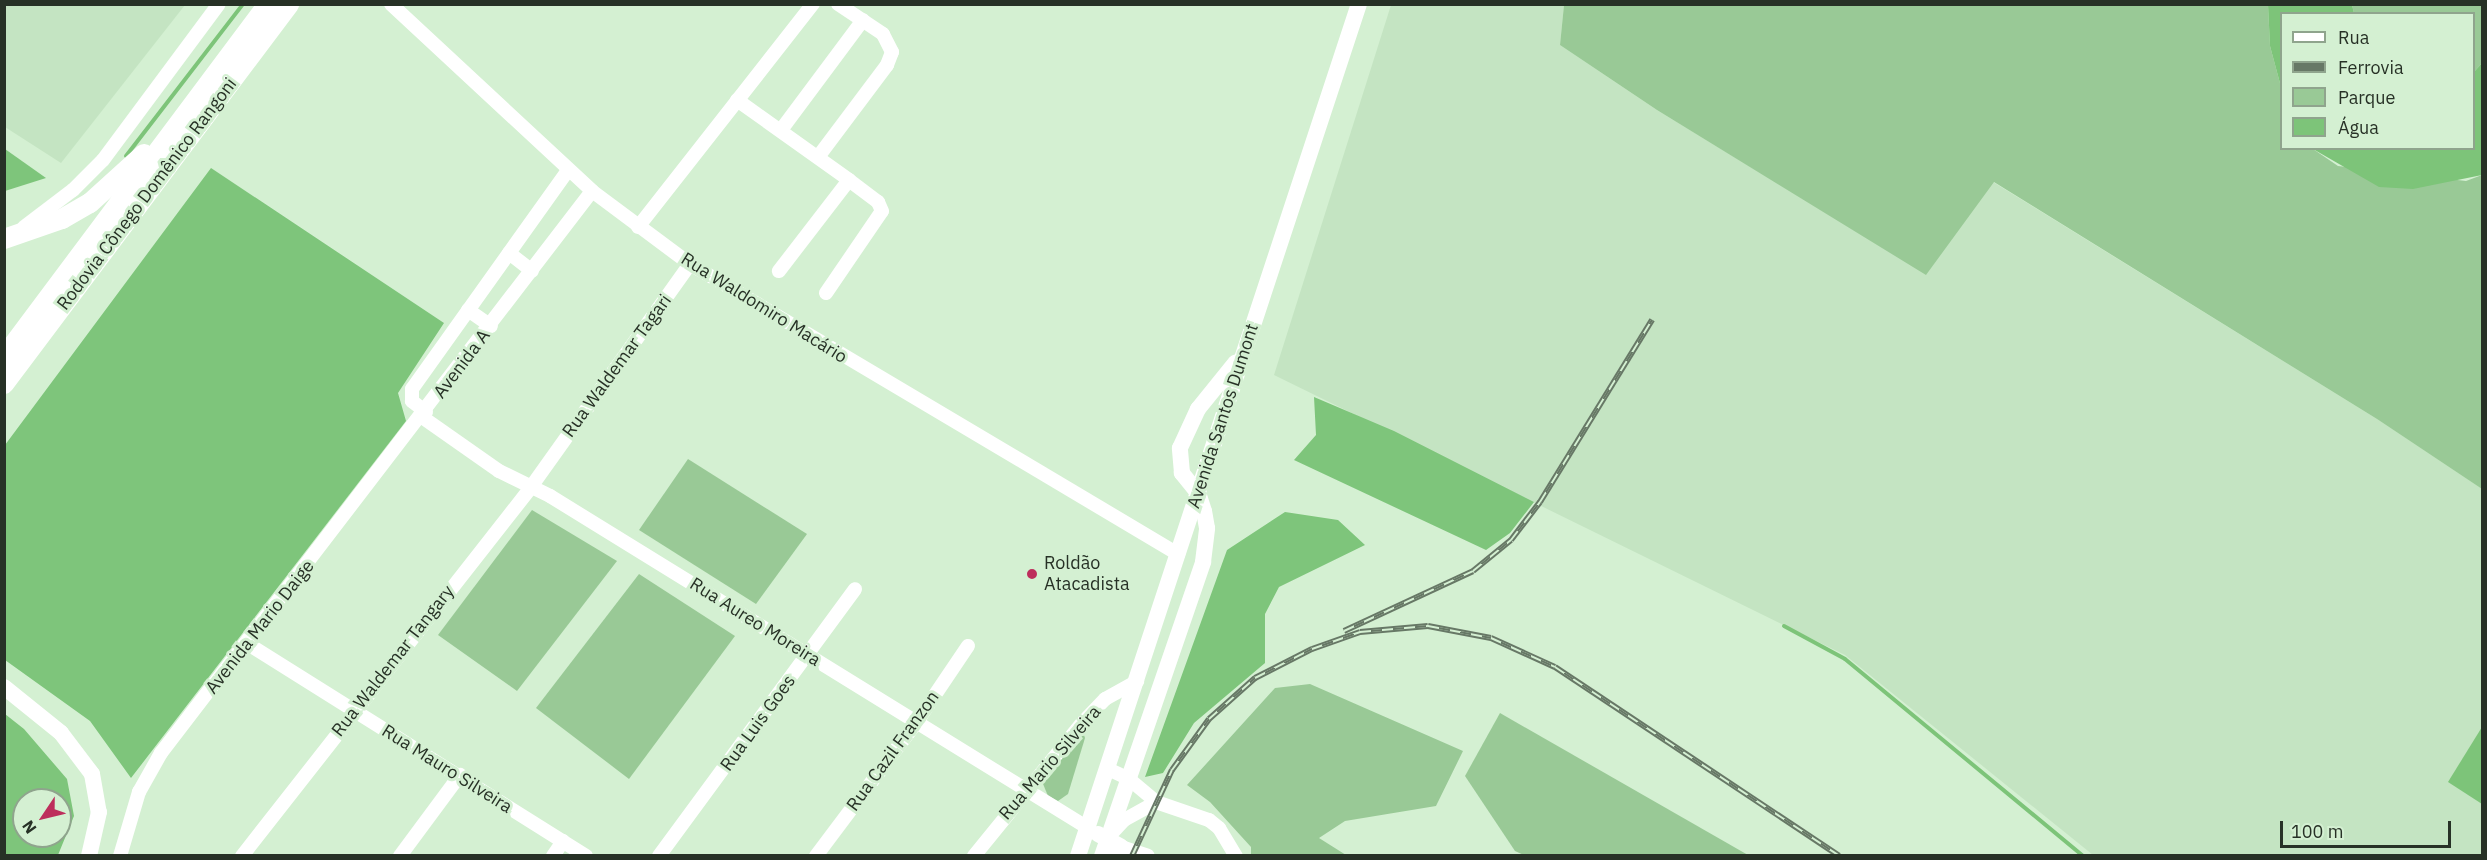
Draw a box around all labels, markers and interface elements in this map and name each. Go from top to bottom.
legend [2280,12,2475,150]
text: Rua [2338,26,2369,49]
text: Ferrovia [2338,56,2404,79]
street label: Rodovia Cônego Domênico Rangoni [53,74,241,314]
text: Parque [2338,86,2395,109]
text: Água [2338,116,2379,139]
street label: Rua Waldomiro Macário [677,248,851,368]
street label: Rua Waldemar Tagari [558,290,676,442]
street label: Avenida Santos Dumont [1183,321,1263,511]
street label: Avenida A [429,325,495,403]
place label: Roldão Atacadista [1044,553,1130,596]
street label: Avenida Mario Daige [201,556,319,698]
marker: Roldão Atacadista [1025,567,1039,581]
street label: Rua Aureo Moreira [686,573,824,671]
street label: Rua Waldemar Tangary [327,581,459,741]
street label: Rua Luis Goes [716,671,800,775]
street label: Rua Cazil Franzon [842,687,944,815]
street label: Rua Mario Silveira [995,702,1105,824]
street label: Rua Mauro Silveira [378,720,516,818]
north arrow [12,788,72,848]
scale bar [2283,809,2454,847]
text: N [17,817,40,838]
text: 100 m [2291,820,2343,843]

